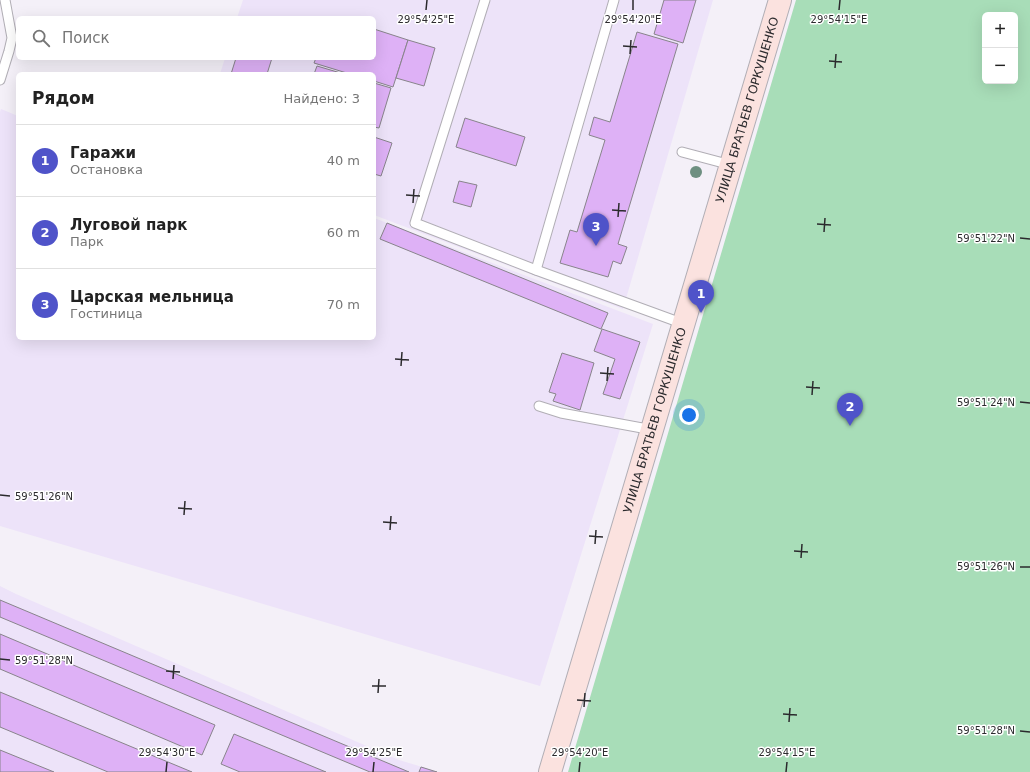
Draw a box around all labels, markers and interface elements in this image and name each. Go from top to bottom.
map controls [982,12,1018,84]
button: + [982,12,1018,48]
text: 29°54'25"E [398,14,454,25]
text: 29°54'20"E [605,14,661,25]
text: 29°54'15"E [811,14,867,25]
street label: УЛИЦА БРАТЬЕВ ГОРКУШЕНКО [713,15,782,204]
search box [16,16,376,60]
icon: search [30,27,52,49]
text: Поиск [62,29,110,47]
button: − [982,48,1018,84]
text: Рядом [32,88,95,108]
text: Найдено: 3 [284,91,360,106]
text: Гаражи [70,144,136,162]
text: 1 [40,153,50,168]
text: 40 m [327,153,360,168]
text: Остановка [70,162,143,177]
pin: 3 [583,213,609,246]
text: Луговой парк [70,216,187,234]
text: 2 [40,225,50,240]
text: 60 m [327,225,360,240]
text: 59°51'22"N [957,233,1015,244]
text: Парк [70,234,104,249]
pin: 1 [688,280,714,313]
text: Царская мельница [70,288,234,306]
text: 3 [40,297,50,312]
text: 70 m [327,297,360,312]
text: Гостиница [70,306,143,321]
street label: УЛИЦА БРАТЬЕВ ГОРКУШЕНКО [621,326,689,515]
pin: 2 [837,393,863,426]
text: 59°51'24"N [957,397,1015,408]
your location [679,405,699,425]
text: 59°51'26"N [15,491,73,502]
text: 59°51'26"N [957,561,1015,572]
text: 59°51'28"N [15,655,73,666]
text: 59°51'28"N [957,725,1015,736]
text: 29°54'30"E [139,747,195,758]
text: 29°54'25"E [346,747,402,758]
text: 29°54'20"E [552,747,608,758]
text: 29°54'15"E [759,747,815,758]

